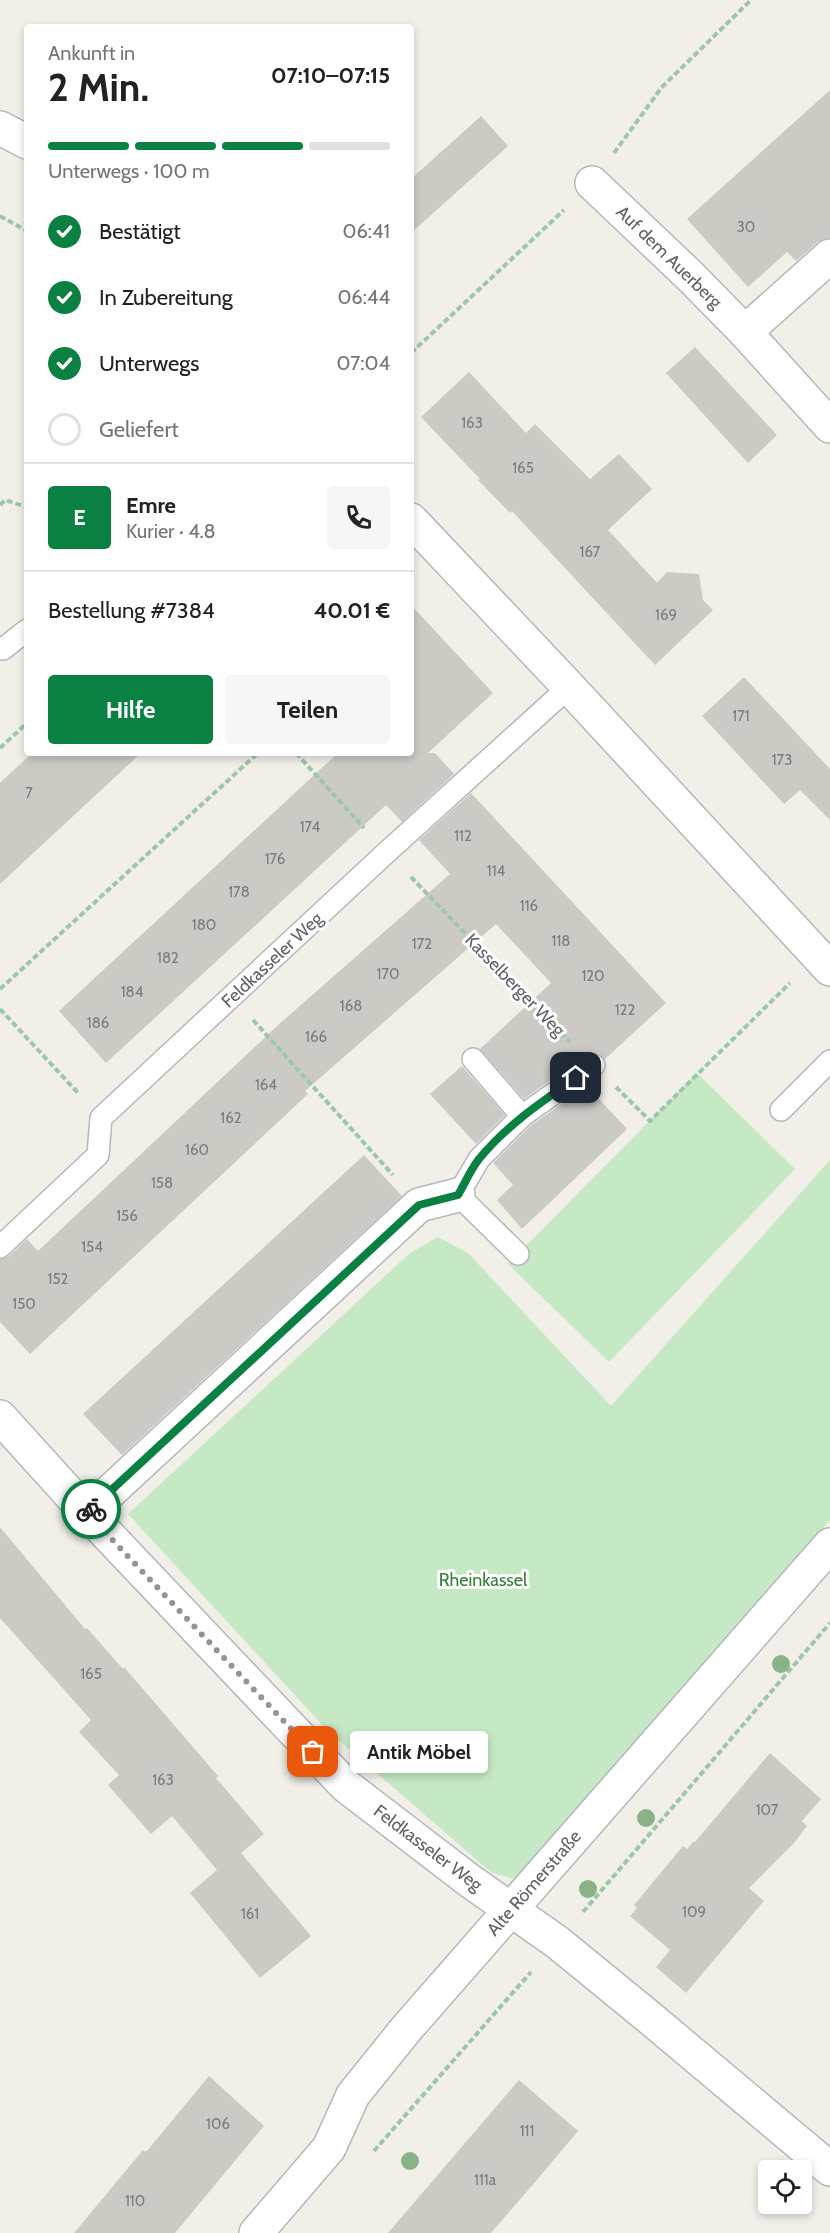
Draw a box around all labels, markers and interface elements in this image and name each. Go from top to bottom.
text: Ankunft in [48,41,135,65]
text: 07:10–07:15 [271,62,390,89]
text: 2 Min. [48,63,149,111]
text: Unterwegs · 100 m [48,159,210,183]
street label: Auf dem Auerberg [612,201,727,314]
icon: check [48,215,81,248]
text: Bestätigt [99,218,181,245]
house number: 30 [737,218,755,236]
text: 06:41 [342,219,390,243]
icon: check [48,281,81,314]
text: In Zubereitung [99,284,233,311]
text: 06:44 [337,285,390,309]
icon: check [48,347,81,380]
text: Unterwegs [99,350,199,377]
text: 07:04 [337,351,390,375]
house number: 163 [461,414,483,432]
text: Geliefert [99,416,179,443]
house number: 165 [512,459,534,477]
button: phone [327,486,390,549]
text: Emre [126,492,176,519]
text: E [73,504,86,531]
text: Kurier · 4.8 [126,519,216,543]
house number: 167 [580,543,601,561]
text: Bestellung #7384 [48,597,215,624]
text: 40.01 € [314,597,390,624]
house number: 169 [655,606,677,624]
button: Hilfe [48,675,213,744]
button: Teilen [225,675,390,744]
house number: 171 [732,707,750,725]
house number: 173 [772,751,792,769]
house number: 7 [25,784,33,802]
house number: 174 [300,818,321,836]
house number: 112 [454,827,472,845]
house number: 176 [265,850,285,868]
house number: 114 [487,862,506,880]
house number: 178 [228,883,250,901]
house number: 116 [520,897,538,915]
street label: Feldkasseler Weg [217,907,328,1012]
house number: 180 [192,916,216,934]
street label: Kasselberger Weg [460,929,570,1042]
house number: 118 [552,932,570,950]
house number: 172 [412,935,432,953]
house number: 182 [157,949,179,967]
house number: 170 [377,965,399,983]
house number: 120 [581,967,605,985]
house number: 184 [121,983,144,1001]
house number: 168 [340,997,362,1015]
house number: 122 [615,1001,635,1019]
house number: 186 [87,1014,109,1032]
house number: 166 [305,1028,327,1046]
pin [550,1052,601,1103]
icon: home [559,1061,592,1094]
house number: 164 [255,1076,277,1094]
house number: 162 [220,1109,242,1127]
house number: 160 [185,1141,209,1159]
house number: 158 [151,1174,173,1192]
house number: 156 [116,1207,138,1225]
house number: 154 [81,1238,103,1256]
house number: 152 [48,1270,69,1288]
house number: 150 [12,1295,36,1313]
courier [61,1479,121,1539]
icon: bike [75,1493,108,1526]
park label: Rheinkassel [439,1569,528,1591]
house number: 165 [80,1665,102,1683]
pin [287,1726,338,1777]
callout: Antik Möbel [349,1731,487,1773]
icon: bag [296,1735,329,1768]
text: Antik Möbel [367,1740,471,1764]
house number: 163 [152,1771,174,1789]
street label: Feldkasseler Weg [369,1800,487,1897]
house number: 107 [756,1801,779,1819]
street label: Alte Römerstraße [482,1826,586,1940]
house number: 109 [682,1903,706,1921]
house number: 161 [241,1905,259,1923]
house number: 106 [206,2115,230,2133]
house number: 111 [520,2122,534,2140]
map controls [758,2160,812,2214]
button: locate [758,2160,812,2214]
house number: 111a [474,2171,497,2189]
house number: 110 [125,2192,145,2210]

